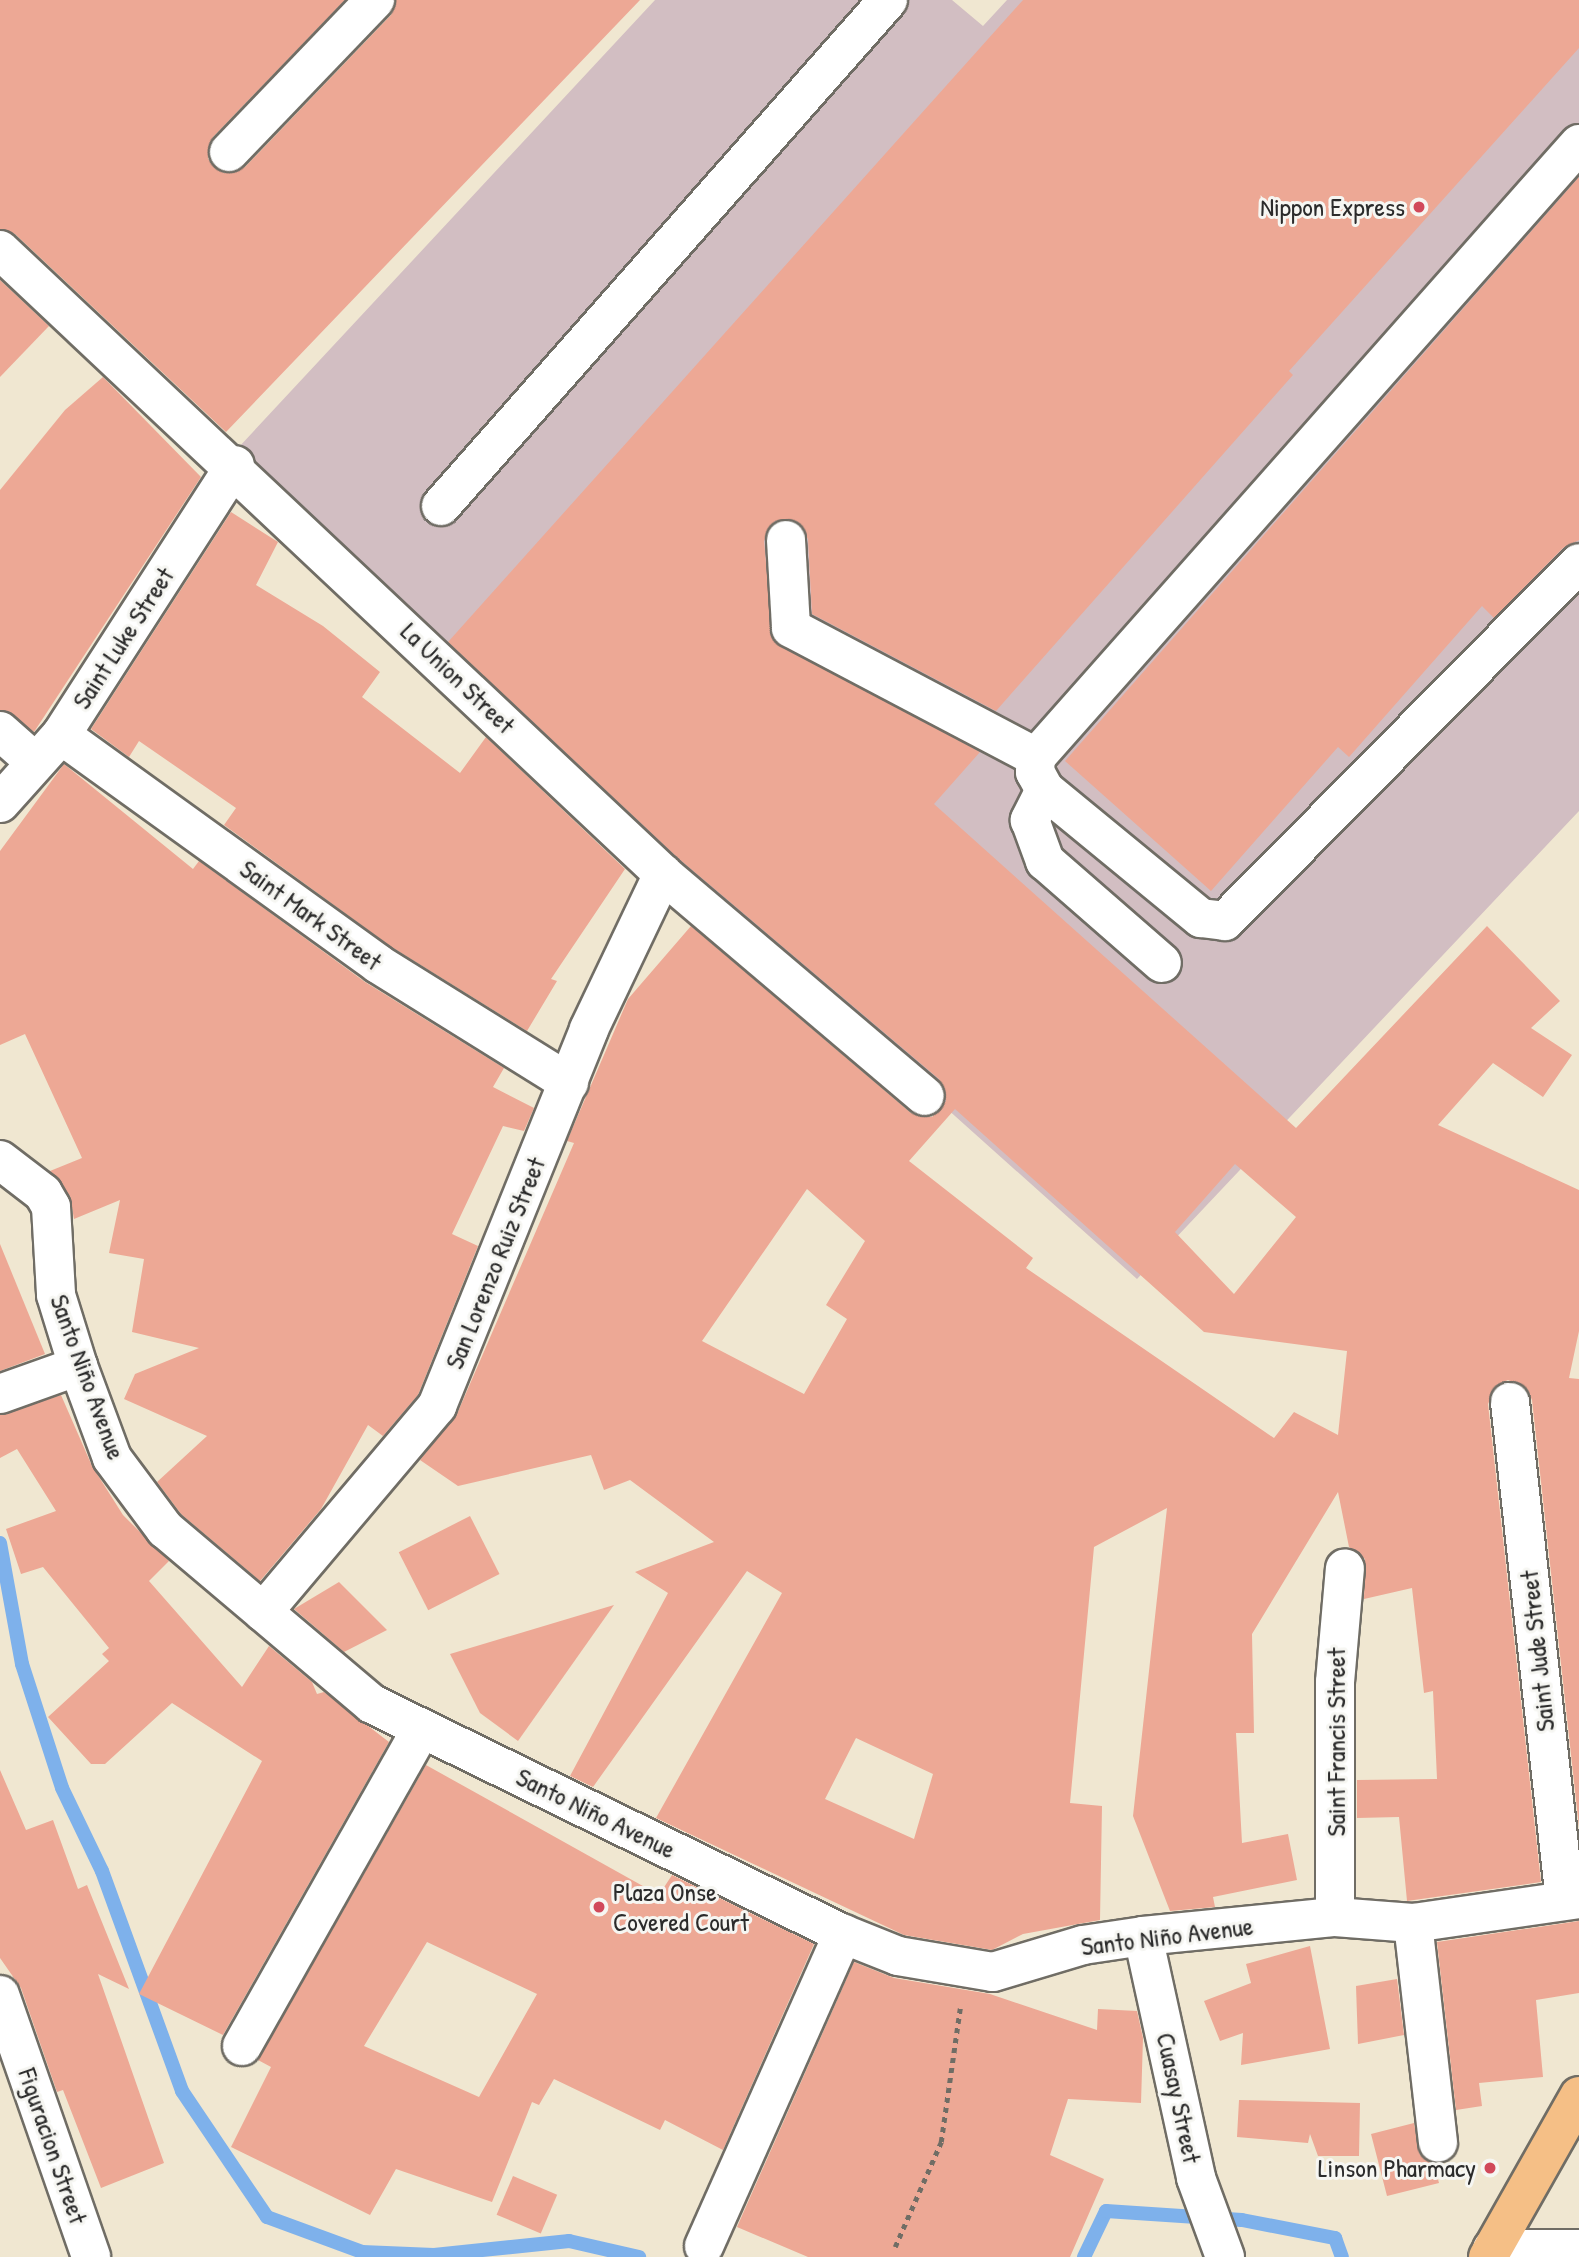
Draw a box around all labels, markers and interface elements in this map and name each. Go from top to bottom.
place label: Nippon Express [1260,191,1405,223]
marker: Nippon Express [1411,199,1427,215]
street label: Saint Luke Street [66,561,180,715]
street label: La Union Street [394,616,522,740]
street label: Saint Mark Street [234,853,388,977]
street label: San Lorenzo Ruiz Street [438,1153,552,1373]
street label: Santo Niño Avenue [44,1290,132,1464]
street label: Saint Jude Street [1513,1569,1561,1733]
street label: Saint Francis Street [1320,1648,1352,1836]
street label: Santo Niño Avenue [511,1761,681,1865]
place label: Plaza Onse Covered Court [613,1876,749,1938]
marker: Plaza Onse Covered Court [591,1899,607,1915]
street label: Santo Niño Avenue [1079,1910,1255,1962]
street label: Cuasay Street [1150,2030,1208,2166]
street label: Figuracion Street [12,2064,94,2228]
place label: Linson Pharmacy [1318,2152,1476,2184]
marker: Linson Pharmacy [1482,2160,1498,2176]

